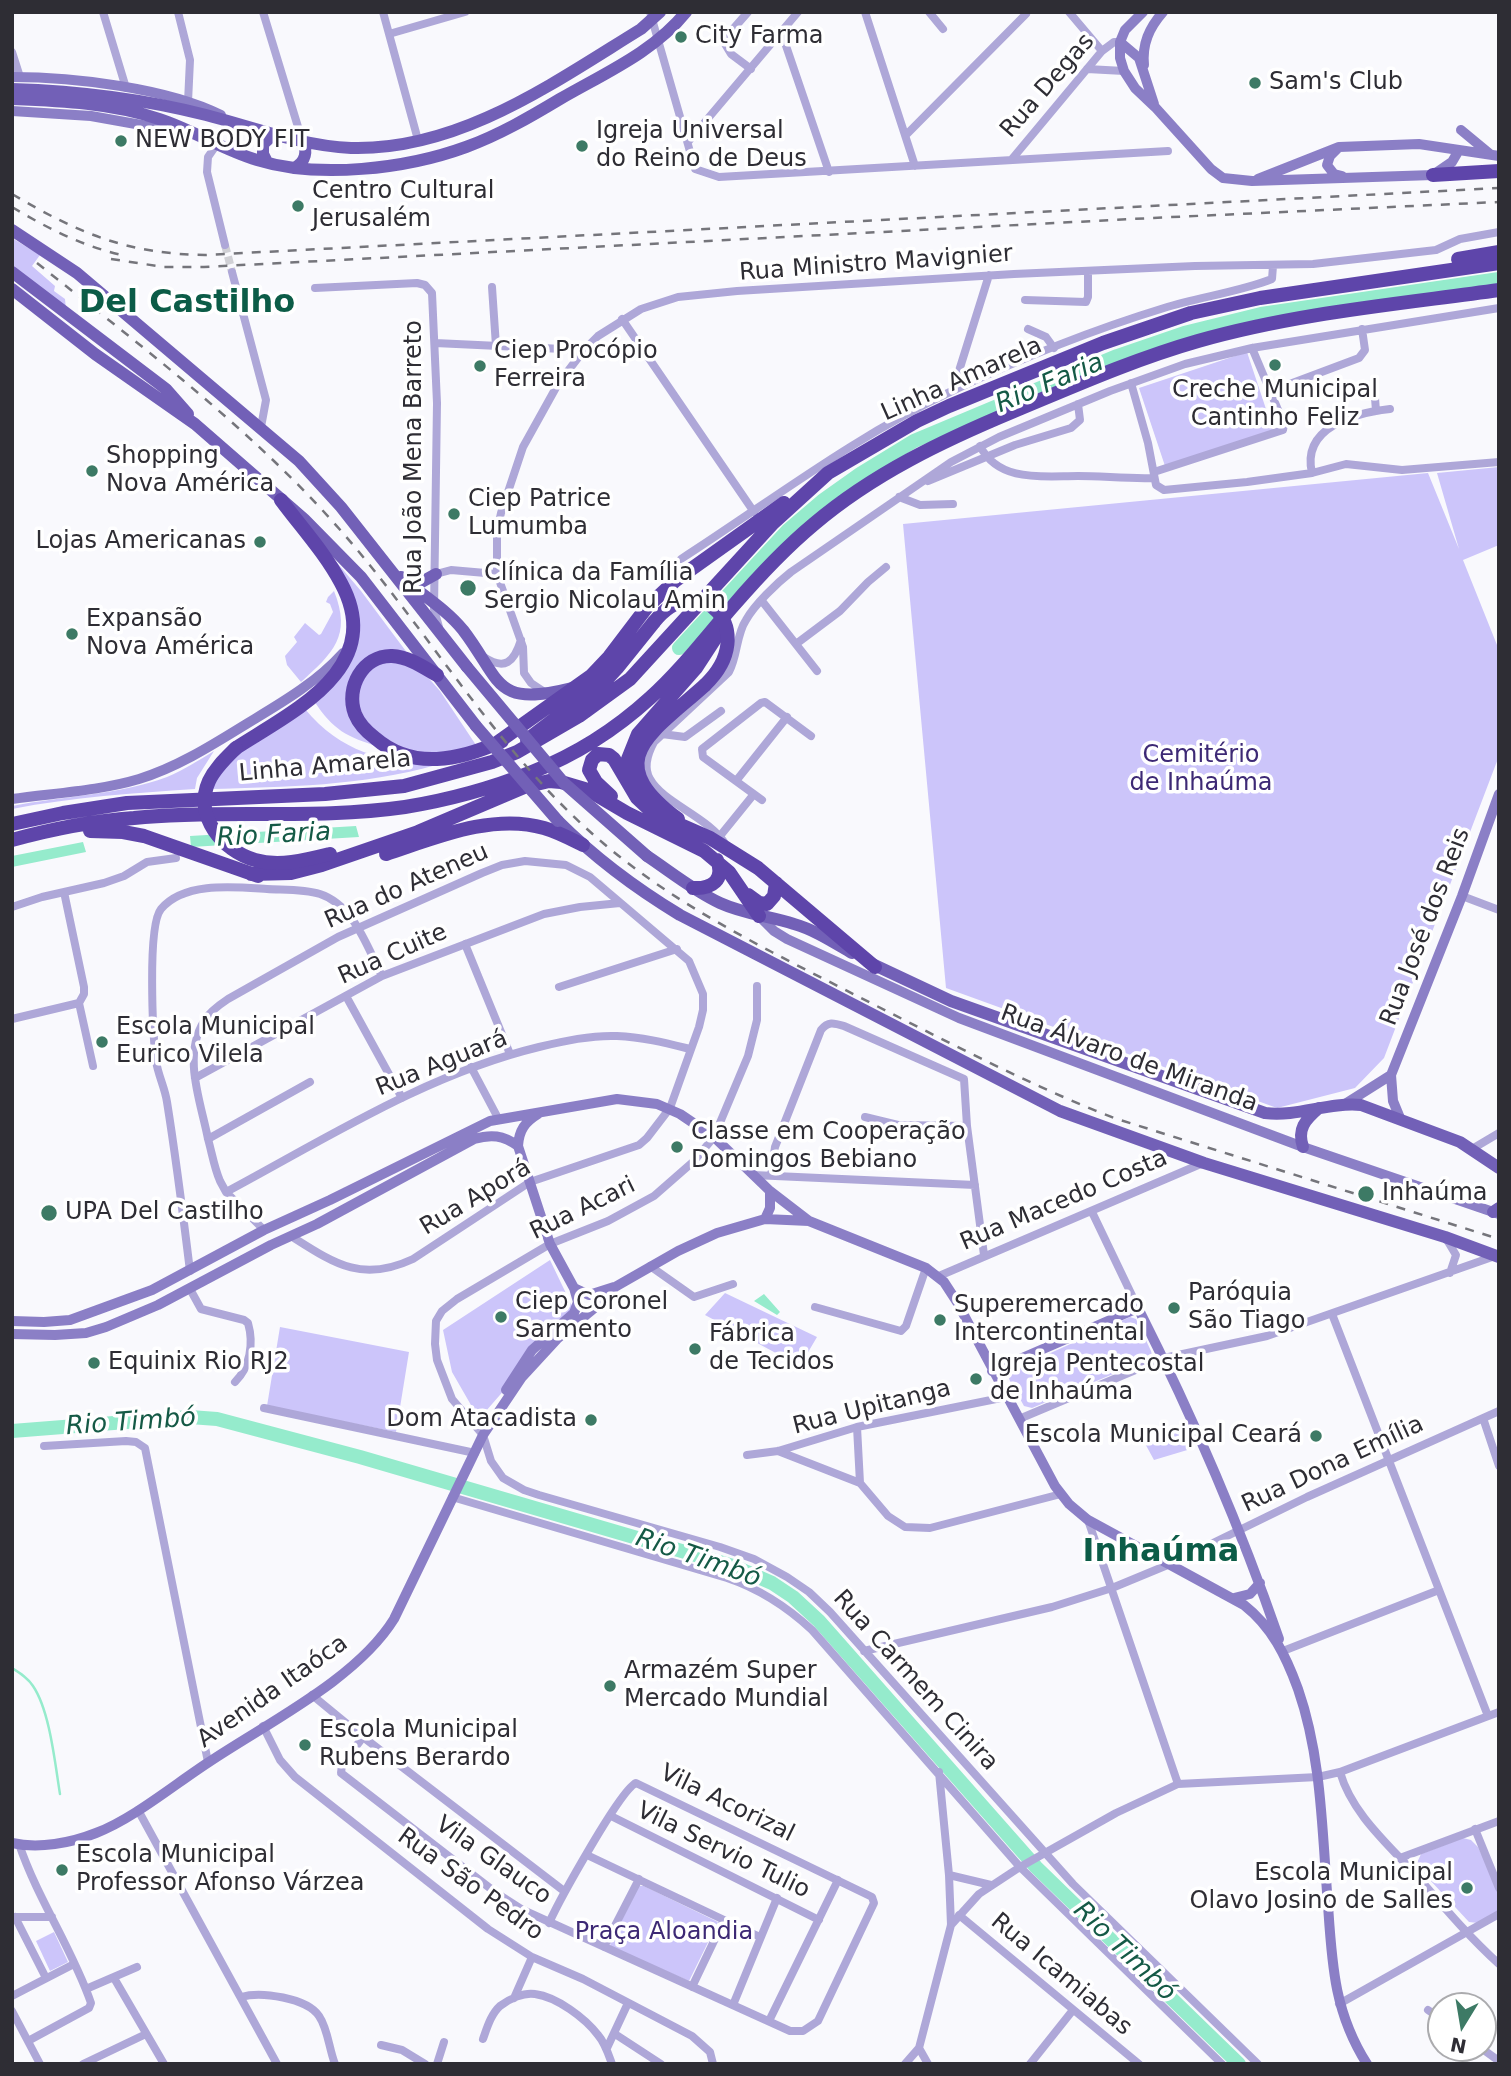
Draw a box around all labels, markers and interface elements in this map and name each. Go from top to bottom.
place label: City Farma [695,23,824,51]
street label: Rua Degas [995,28,1101,144]
marker: City Farma [673,29,689,45]
place label: Sam's Club [1269,69,1403,97]
marker: Sam's Club [1247,75,1263,91]
place label: Igreja Universal do Reino de Deus [596,118,807,174]
place label: NEW BODY FIT [135,127,309,155]
marker: NEW BODY FIT [113,133,129,149]
marker: Igreja Universal do Reino de Deus [574,138,590,154]
place label: Centro Cultural Jerusalém [312,178,494,234]
marker: Centro Cultural Jerusalém [290,198,306,214]
street label: Rua Ministro Mavignier [738,240,1014,288]
district label: Del Castilho [79,285,295,323]
street label: Rua João Mena Barreto [401,320,429,594]
street label: Linha Amarela [877,332,1047,428]
place label: Ciep Procópio Ferreira [494,338,658,394]
water label: Rio Faria [991,347,1109,421]
marker: Creche Municipal Cantinho Feliz [1267,357,1283,373]
marker: Ciep Procópio Ferreira [472,358,488,374]
place label: Creche Municipal Cantinho Feliz [1172,377,1378,433]
place label: Shopping Nova América [106,443,274,499]
marker: Shopping Nova América [84,463,100,479]
place label: Ciep Patrice Lumumba [468,486,611,542]
marker: Ciep Patrice Lumumba [446,506,462,522]
place label: Lojas Americanas [35,528,246,556]
marker: Lojas Americanas [252,534,268,550]
place label: Clínica da Família Sergio Nicolau Amin [484,560,726,616]
marker: Clínica da Família Sergio Nicolau Amin [458,578,478,598]
place label: Expansão Nova América [86,606,254,662]
marker: Expansão Nova América [64,626,80,642]
park label: Cemitério de Inhaúma [1129,742,1273,798]
street label: Linha Amarela [238,745,412,789]
water label: Rio Faria [216,817,332,855]
street label: Rua José dos Reis [1375,824,1477,1030]
street label: Rua do Ateneu [321,838,493,936]
street label: Rua Cuite [334,918,452,992]
street label: Rua Álvaro de Miranda [997,999,1261,1119]
place label: Escola Municipal Eurico Vilela [116,1014,315,1070]
street label: Rua Aguará [372,1025,512,1103]
marker: Escola Municipal Eurico Vilela [94,1034,110,1050]
place label: Classe em Cooperação Domingos Bebiano [691,1119,966,1175]
marker: Classe em Cooperação Domingos Bebiano [669,1139,685,1155]
street label: Rua Macedo Costa [956,1144,1172,1258]
street label: Rua Aporá [415,1154,537,1242]
street label: Rua Acari [526,1171,640,1247]
place label: Inhaúma [1382,1180,1488,1208]
marker: Inhaúma [1356,1184,1376,1204]
place label: UPA Del Castilho [65,1199,264,1227]
marker: UPA Del Castilho [39,1203,59,1223]
place label: Paróquia São Tiago [1188,1280,1305,1336]
place label: Ciep Coronel Sarmento [515,1289,668,1345]
place label: Superemercado Intercontinental [954,1292,1145,1348]
marker: Paróquia São Tiago [1166,1300,1182,1316]
marker: Ciep Coronel Sarmento [493,1309,509,1325]
marker: Superemercado Intercontinental [932,1312,948,1328]
place label: Fábrica de Tecidos [709,1321,834,1377]
marker: Fábrica de Tecidos [687,1341,703,1357]
place label: Equinix Rio RJ2 [108,1349,289,1377]
place label: Igreja Pentecostal de Inhaúma [990,1351,1204,1407]
marker: Equinix Rio RJ2 [86,1355,102,1371]
marker: Igreja Pentecostal de Inhaúma [968,1371,984,1387]
street label: Rua Upitanga [790,1374,954,1442]
water label: Rio Timbó [65,1403,197,1443]
place label: Dom Atacadista [386,1406,577,1434]
street label: Rua Dona Emília [1238,1410,1428,1520]
marker: Dom Atacadista [583,1412,599,1428]
place label: Escola Municipal Ceará [1025,1422,1302,1450]
marker: Escola Municipal Ceará [1308,1428,1324,1444]
water label: Rio Timbó [631,1523,765,1595]
district label: Inhaúma [1083,1534,1239,1572]
street label: Rua Carmem Cinira [826,1585,1004,1777]
street label: Avenida Itaóca [192,1629,354,1755]
place label: Armazém Super Mercado Mundial [624,1658,829,1714]
marker: Armazém Super Mercado Mundial [602,1678,618,1694]
place label: Escola Municipal Rubens Berardo [319,1717,518,1773]
marker: Escola Municipal Rubens Berardo [297,1737,313,1753]
street label: Vila Acorizal [655,1759,799,1849]
street label: Vila Servio Tulio [632,1797,814,1905]
street label: Vila Glauco [430,1811,556,1911]
street label: Rua São Pedro [392,1822,548,1948]
place label: Escola Municipal Professor Afonso Várzea [76,1842,364,1898]
place label: Escola Municipal Olavo Josino de Salles [1190,1860,1453,1916]
marker: Escola Municipal Professor Afonso Várzea [54,1862,70,1878]
marker: Escola Municipal Olavo Josino de Salles [1459,1880,1475,1896]
water label: Rio Timbó [1066,1896,1182,2008]
street label: Rua Icamiabas [985,1908,1137,2042]
park label: Praça Aloandia [575,1919,753,1947]
north arrow [1427,1992,1497,2062]
text: N [1448,2033,1468,2058]

